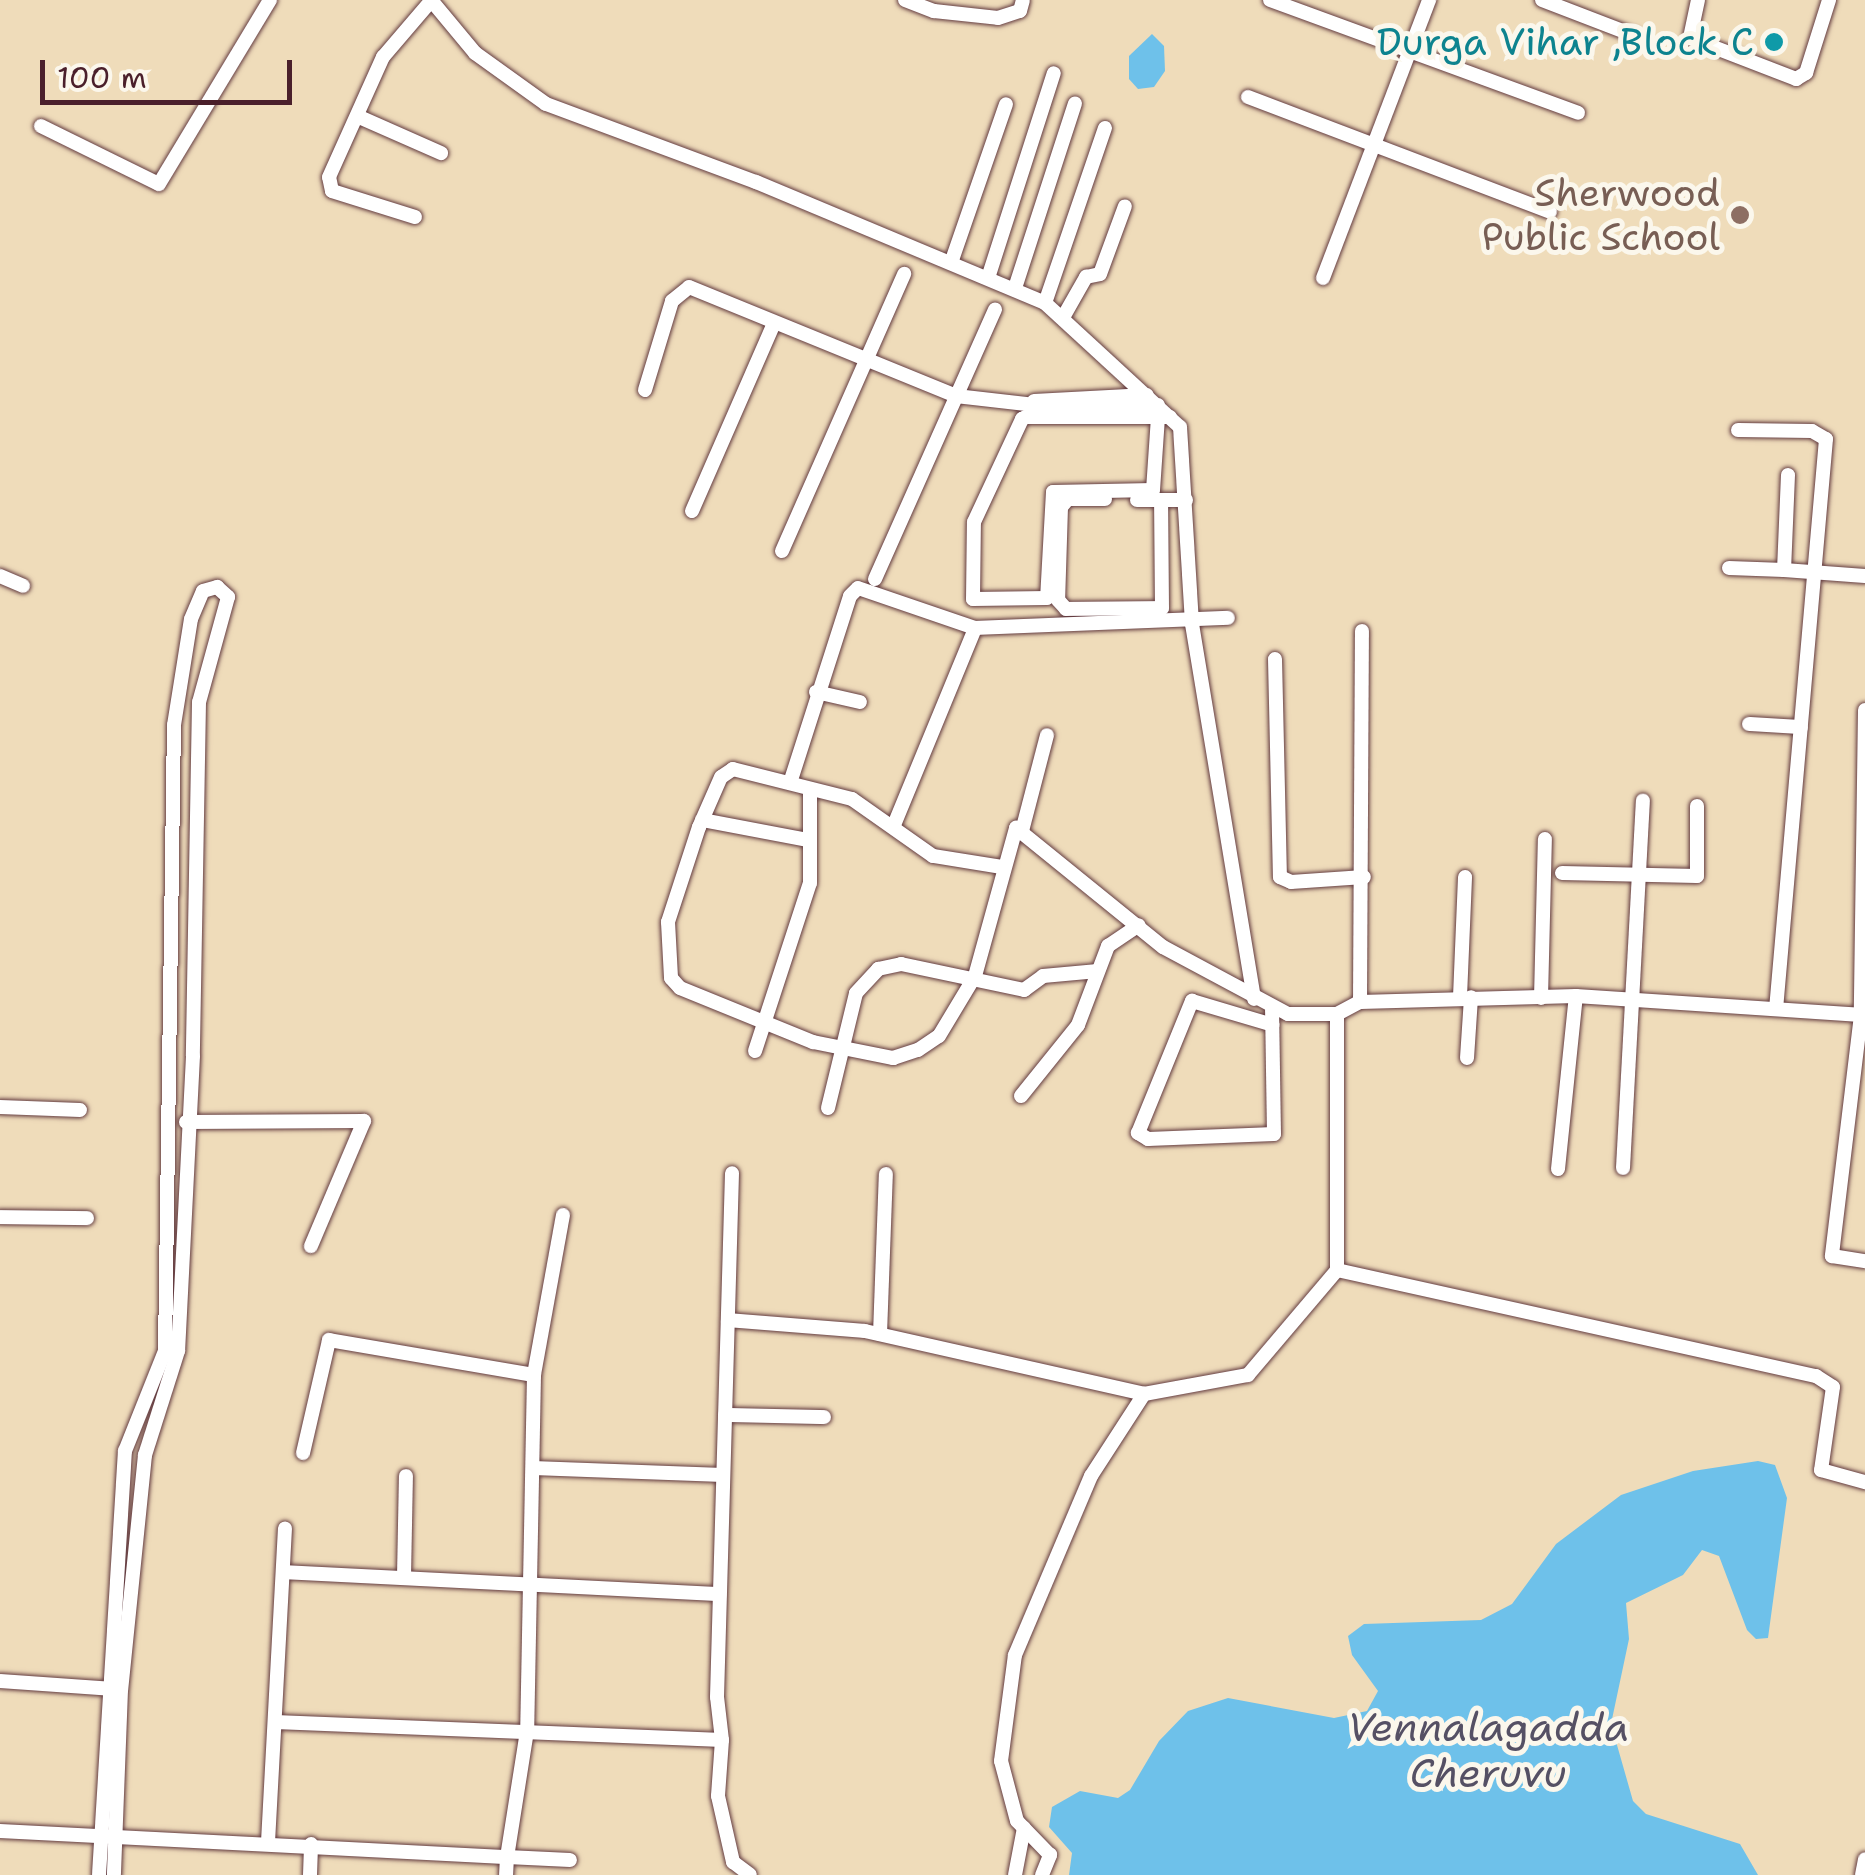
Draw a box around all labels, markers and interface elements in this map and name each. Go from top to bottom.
place label: Durga Vihar ,Block C [1377,19,1754,65]
marker: Durga Vihar ,Block C [1763,31,1785,53]
scale bar [45,40,298,102]
text: 100 m [57,57,147,98]
place label: Sherwood Public School [1481,170,1720,260]
marker: Sherwood Public School [1729,204,1751,226]
water label: Vennalagadda Cheruvu [1347,1703,1629,1797]

